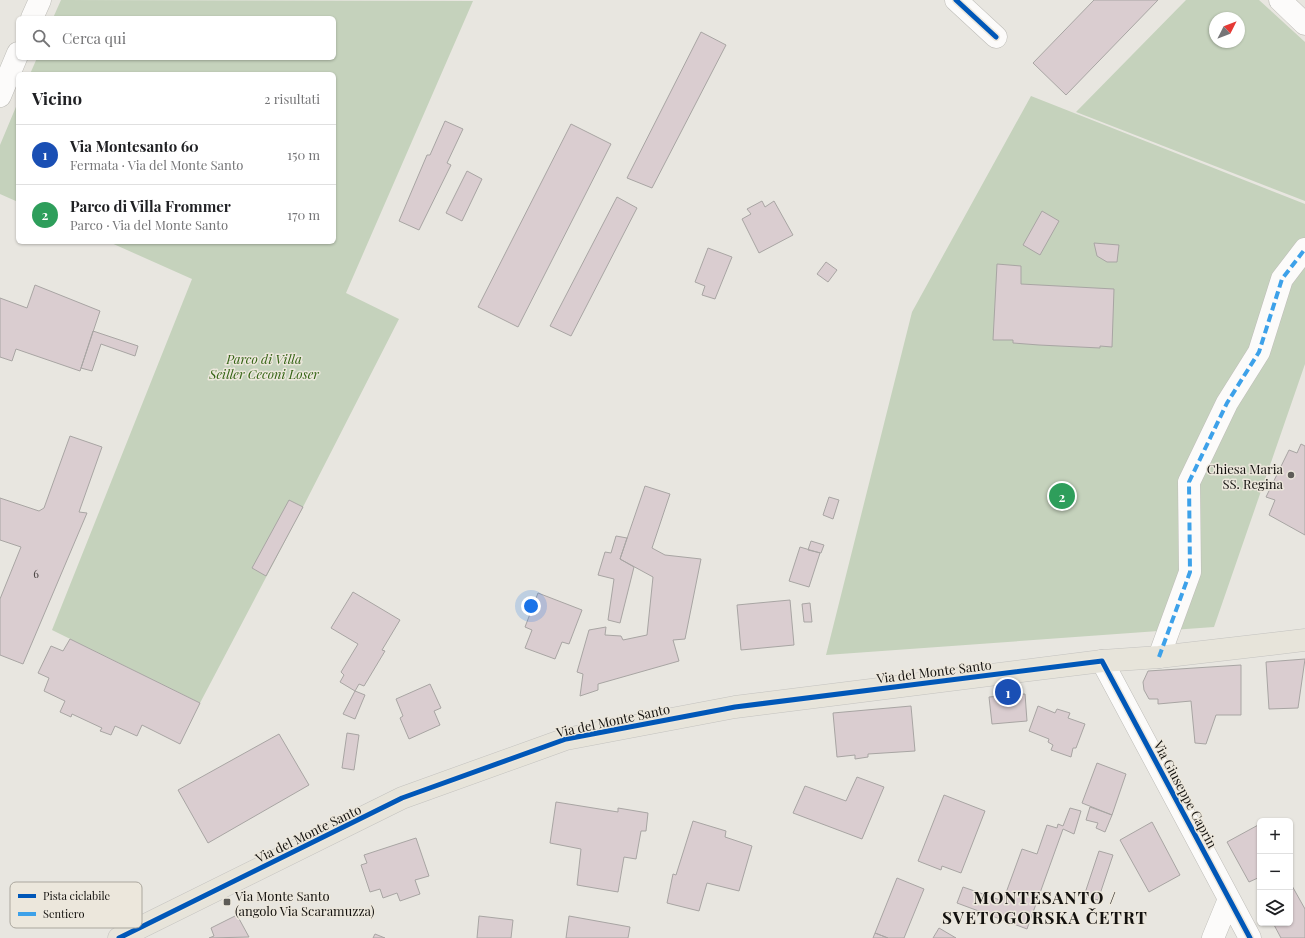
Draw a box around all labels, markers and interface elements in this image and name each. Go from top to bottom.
north arrow [1209,12,1245,48]
search box [16,16,336,60]
icon: search [30,27,52,49]
text: Cerca qui [62,28,126,48]
text: Vicino [32,87,82,109]
text: 2 risultati [264,90,320,107]
text: Via Montesanto 60 [70,136,199,156]
text: 1 [43,146,47,163]
text: 150 m [287,146,320,163]
text: Fermata · Via del Monte Santo [70,156,244,173]
text: Parco di Villa Frommer [70,196,231,216]
text: 2 [42,206,48,223]
text: 170 m [287,206,320,223]
text: Parco · Via del Monte Santo [70,216,228,233]
park label: Parco di Villa Seiller Ceconi Loser [208,350,319,382]
place label: Chiesa Maria SS. Regina [1207,460,1284,492]
marker: Chiesa Maria SS. Regina [1286,470,1296,480]
pin: 2 [1049,481,1075,511]
house number: 6 [33,566,39,581]
your location [521,596,541,616]
street label: Via del Monte Santo [875,656,992,687]
pin: 1 [995,677,1021,707]
street label: Via del Monte Santo [554,700,671,741]
street label: Via Giuseppe Caprin [1150,736,1222,851]
street label: Via del Monte Santo [251,800,364,866]
map controls [1257,818,1293,926]
button: + [1257,818,1293,854]
button: − [1257,854,1293,890]
legend [10,882,142,928]
district label: MONTESANTO / SVETOGORSKA ČETRT [942,886,1148,928]
place label: Via Monte Santo (angolo Via Scaramuzza) [234,887,375,919]
text: Pista ciclabile [43,888,111,903]
button: layers [1257,890,1293,926]
marker: Via Monte Santo (angolo Via Scaramuzza) [222,897,232,907]
text: Sentiero [43,906,84,921]

